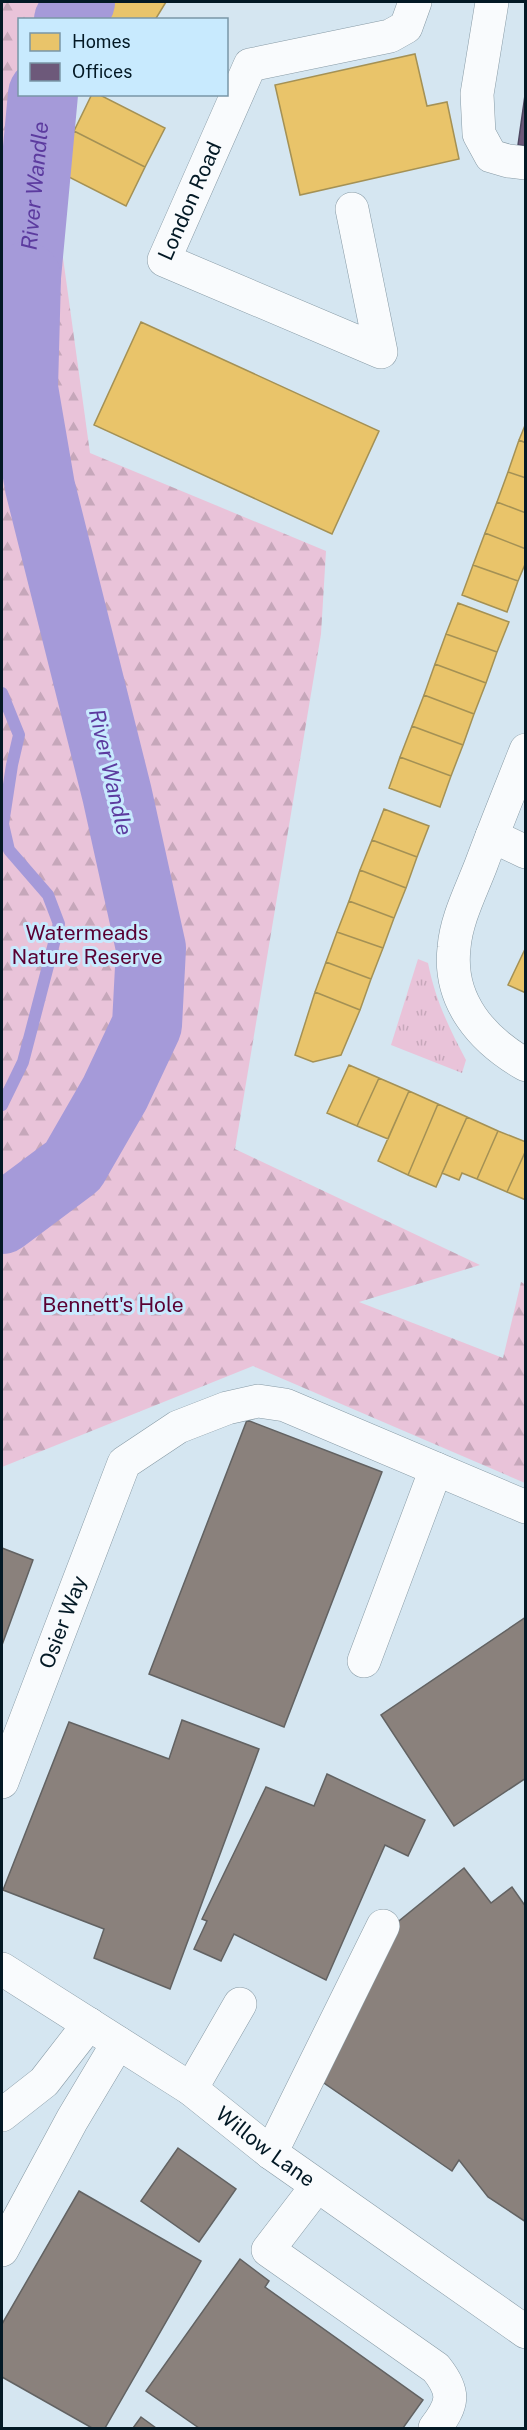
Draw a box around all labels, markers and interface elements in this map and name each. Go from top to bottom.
legend [18,18,228,96]
text: Homes [72,31,131,52]
text: Offices [72,61,132,82]
water label: River Wandle [16,120,53,251]
street label: London Road [152,138,227,264]
water label: River Wandle [84,706,138,838]
park label: Watermeads Nature Reserve [11,920,163,969]
park label: Bennett's Hole [42,1292,184,1317]
street label: Osier Way [34,1572,92,1672]
street label: Willow Lane [211,2101,320,2192]

